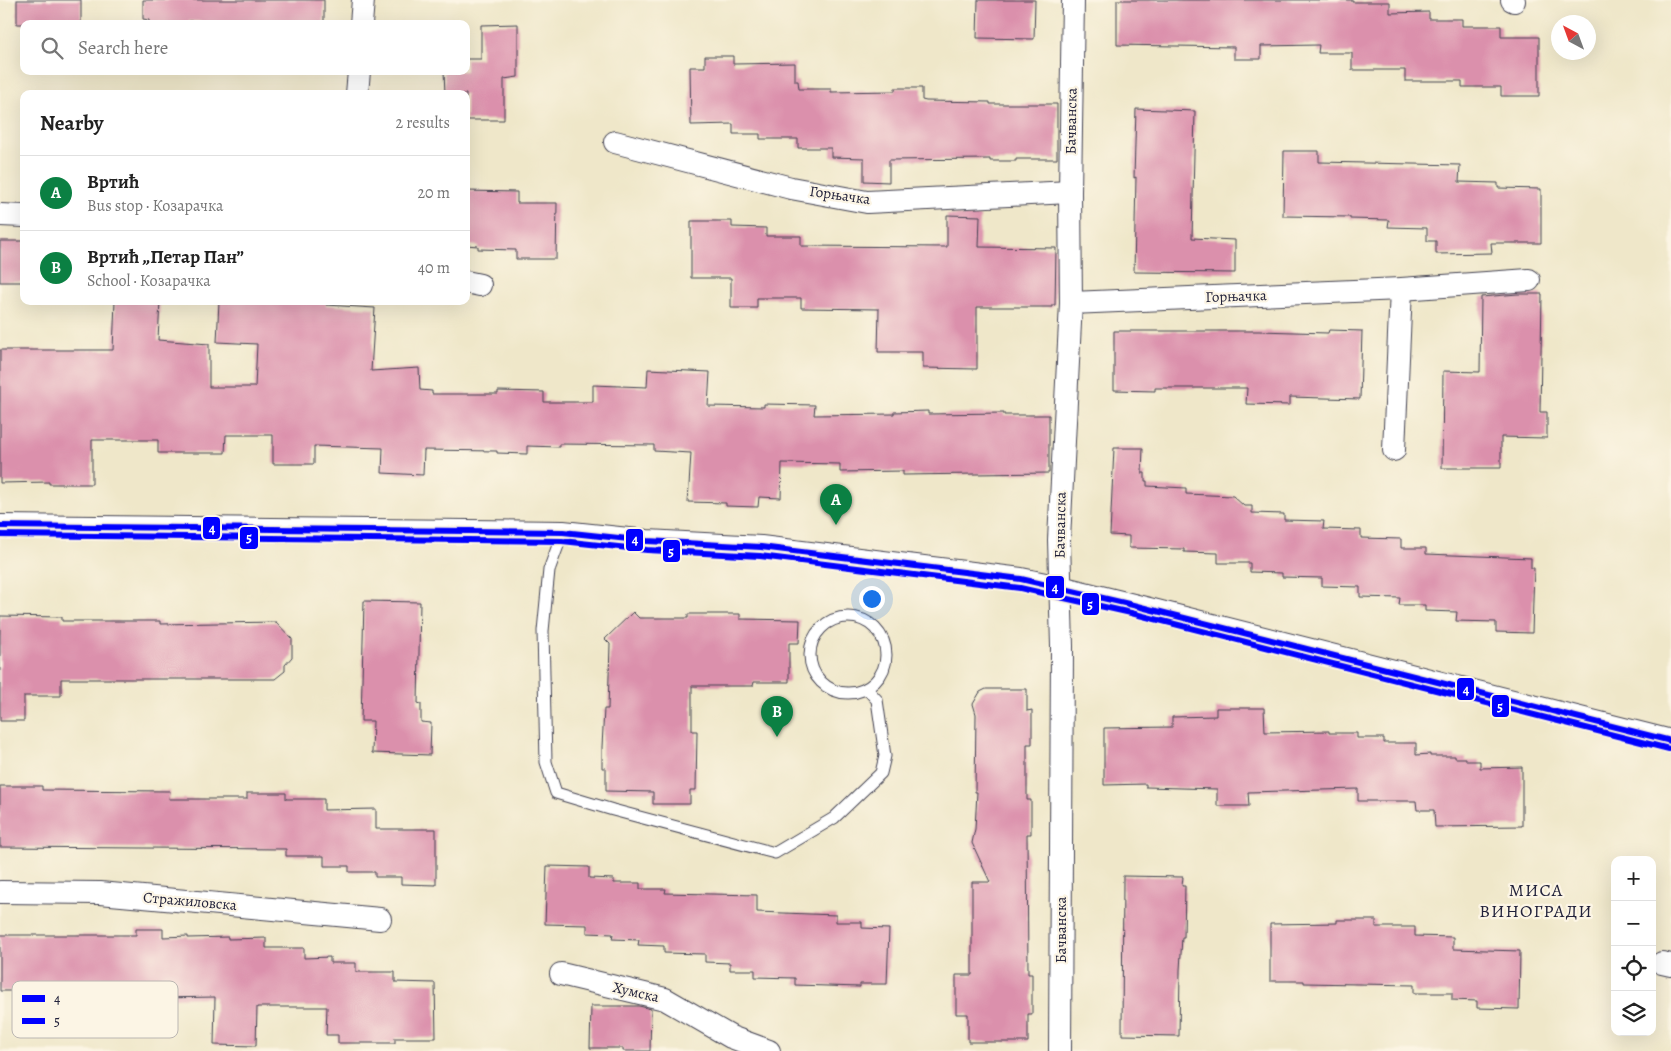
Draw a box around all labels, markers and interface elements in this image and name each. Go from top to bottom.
north arrow [1551,15,1596,60]
search box [20,20,470,75]
icon: search [38,34,66,62]
text: Search here [78,35,168,61]
street label: Бачванска [1060,87,1082,155]
text: Nearby [40,109,103,137]
text: 2 results [395,112,450,134]
text: Вртић [87,169,139,195]
street label: Горњачка [808,181,872,209]
text: A [51,182,61,204]
text: 20 m [417,182,450,204]
text: Bus stop · Козарачка [87,195,223,217]
text: Вртић „Петар Пан” [87,244,244,270]
text: B [51,257,61,279]
text: 40 m [418,257,450,279]
text: School · Козарачка [87,270,211,292]
street label: Горњачка [1205,285,1267,307]
pin: A [820,484,852,525]
street label: Бачванска [1049,491,1071,559]
line badge: 4 [202,516,221,540]
text: 4 [209,519,216,538]
line badge: 5 [239,526,259,550]
text: 5 [246,528,252,547]
line badge: 4 [625,528,644,552]
text: 4 [632,530,639,549]
line badge: 5 [662,539,681,563]
text: 5 [668,542,674,561]
line badge: 4 [1045,575,1065,599]
text: 4 [1052,578,1059,597]
your location [859,586,885,612]
line badge: 5 [1081,592,1100,616]
text: 5 [1087,595,1093,614]
line badge: 4 [1456,677,1475,701]
text: 4 [1463,680,1470,699]
line badge: 5 [1491,694,1510,718]
pin: B [761,696,793,737]
text: 5 [1497,697,1503,716]
map controls [1611,856,1656,1036]
button: + [1611,856,1656,901]
district label: МИСА ВИНОГРАДИ [1479,878,1593,923]
street label: Стражиловска [142,887,238,915]
street label: Бачванска [1051,897,1071,963]
button: − [1611,901,1656,946]
button: locate [1611,946,1656,991]
street label: Хумска [611,977,661,1007]
legend [12,981,178,1038]
text: 4 [54,989,60,1008]
button: layers [1611,991,1656,1036]
text: 5 [54,1012,60,1031]

